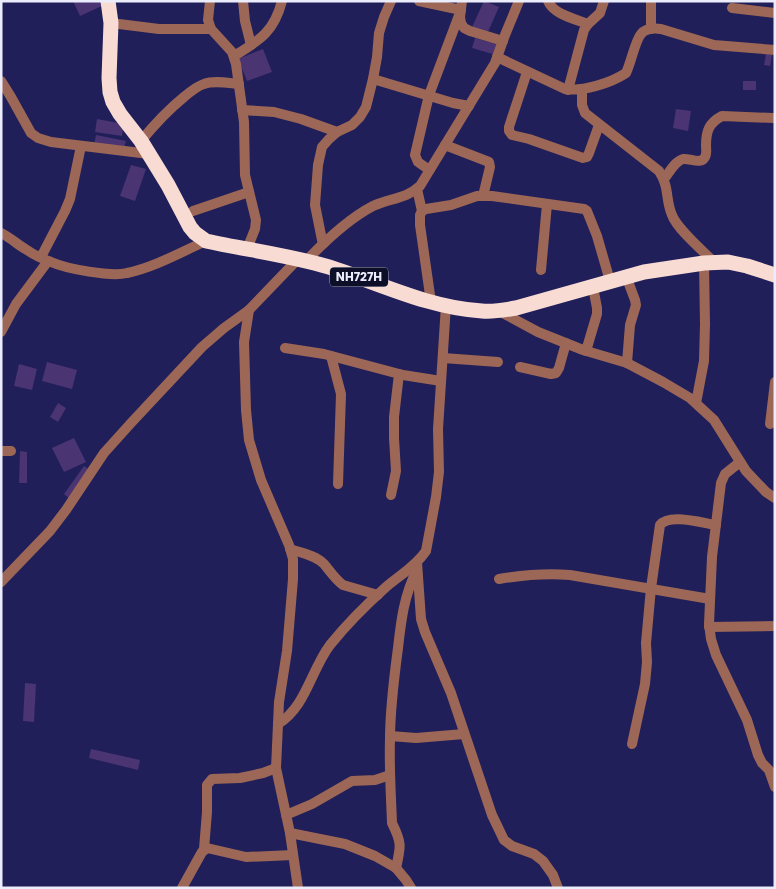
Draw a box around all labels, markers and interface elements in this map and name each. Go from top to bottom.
road number: NH727H [330,268,388,286]

